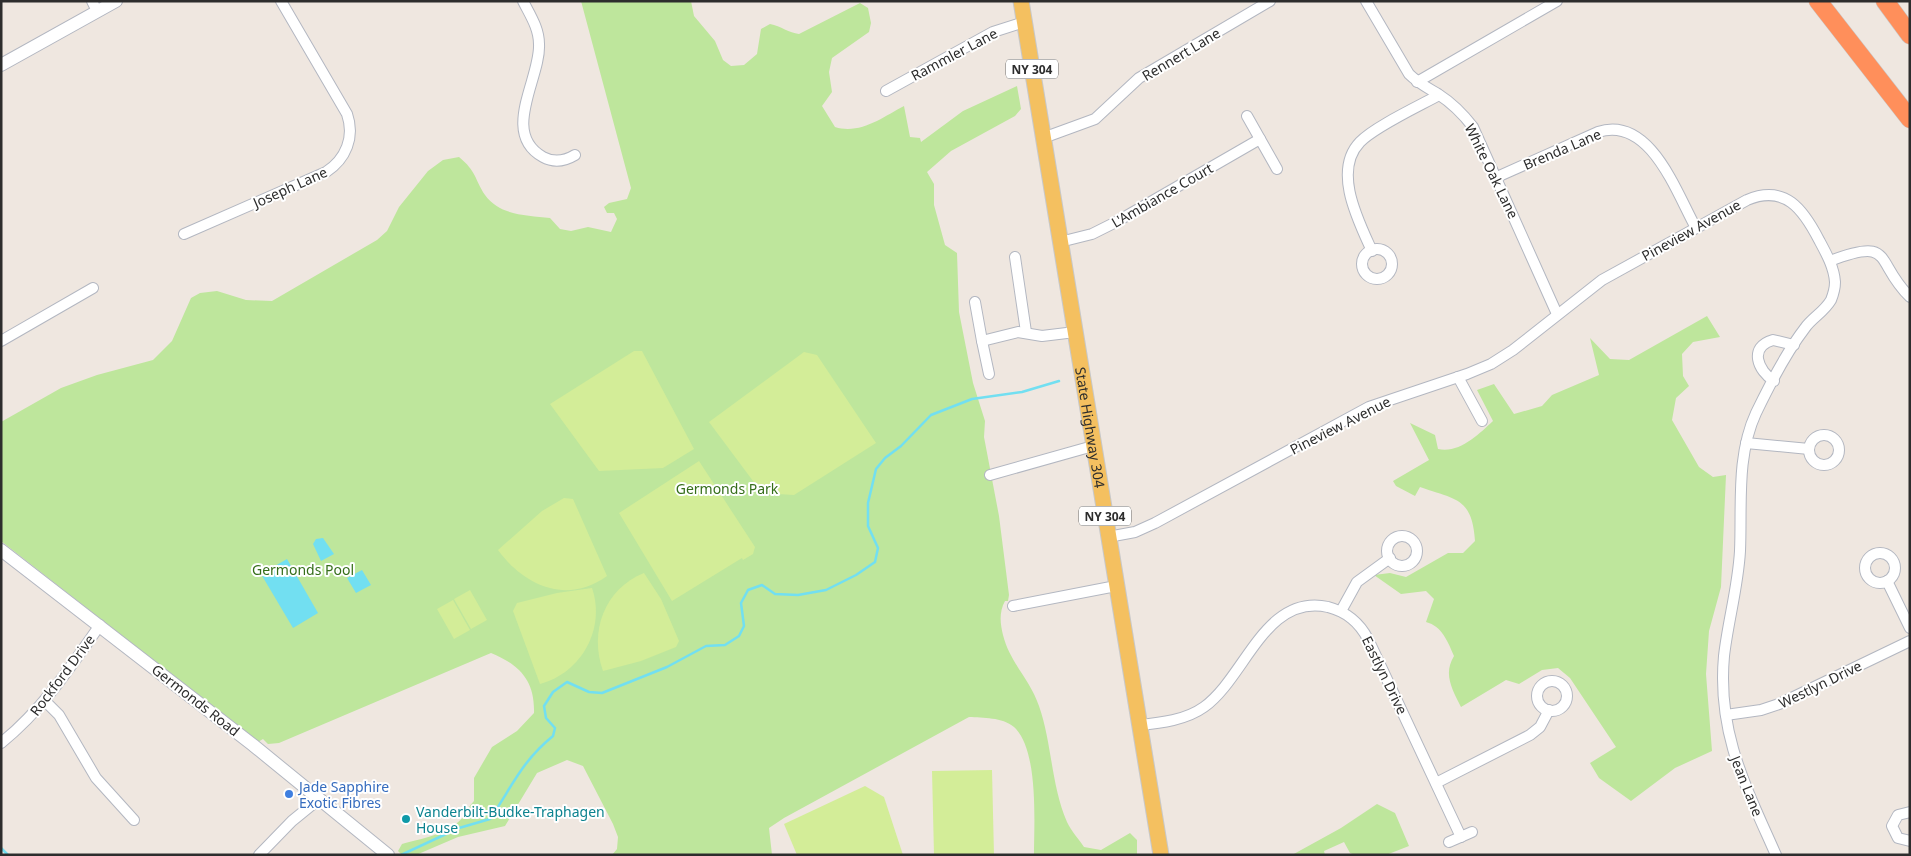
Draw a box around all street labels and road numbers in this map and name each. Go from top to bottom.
street label: Rammler Lane [907,23,1001,85]
street label: Rennert Lane [1138,23,1224,85]
road number: NY 304 [1006,60,1058,78]
street label: White Oak Lane [1461,120,1523,222]
street label: Brenda Lane [1520,124,1604,174]
street label: L'Ambiance Court [1108,158,1216,232]
street label: Joseph Lane [248,162,330,213]
street label: Pineview Avenue [1638,195,1744,265]
street label: State Highway 304 [1072,365,1110,489]
street label: Pineview Avenue [1286,391,1394,459]
road number: NY 304 [1079,506,1131,526]
street label: Rockford Drive [25,630,99,719]
street label: Eastlyn Drive [1358,633,1412,717]
street label: Westlyn Drive [1775,656,1865,712]
street label: Germonds Road [148,660,244,740]
street label: Jean Lane [1726,751,1768,819]

